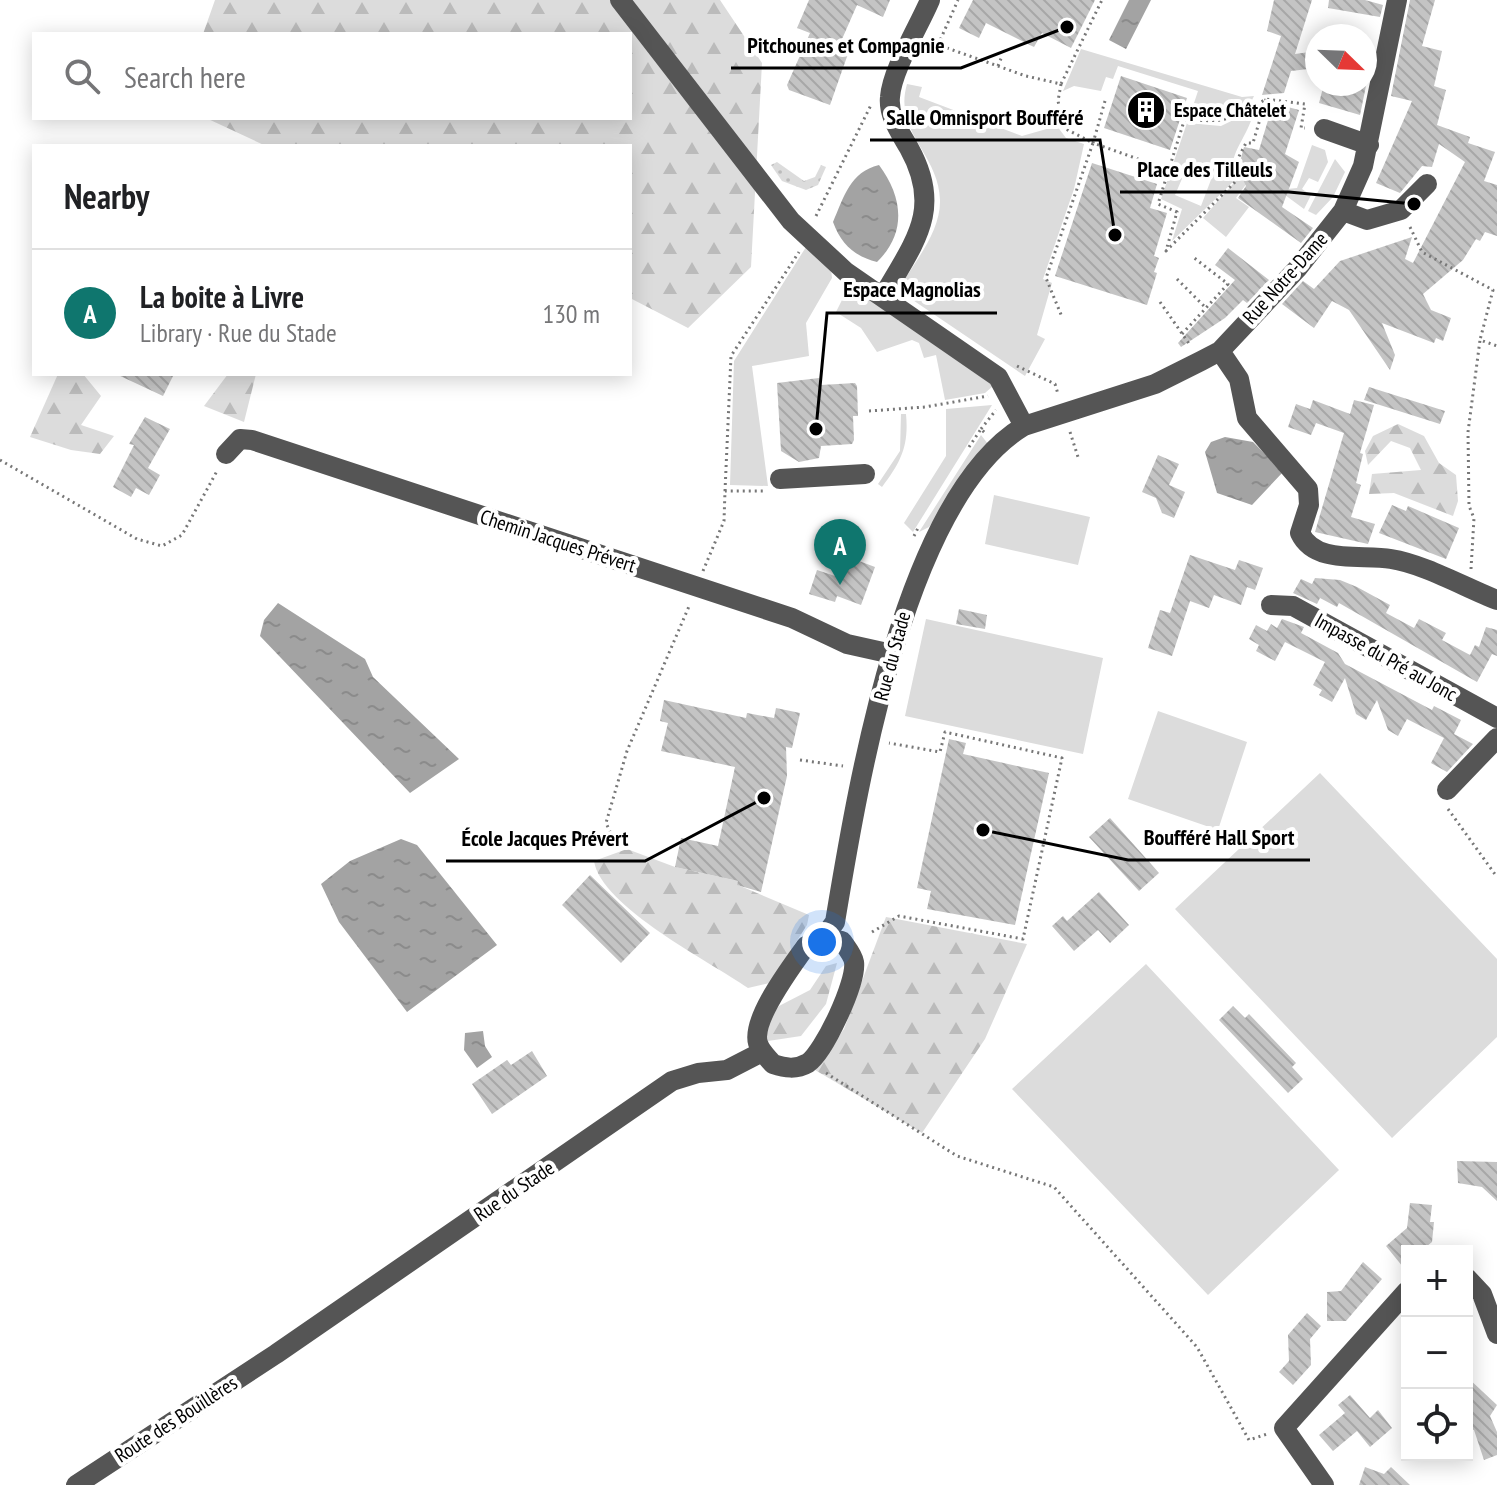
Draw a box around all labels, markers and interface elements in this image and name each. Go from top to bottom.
callout: Pitchounes et Compagnie [731,22,961,68]
north arrow [1305,24,1377,96]
text: Pitchounes et Compagnie [747,31,945,59]
search box [32,32,632,120]
icon: search [60,54,104,98]
text: Search here [124,57,246,96]
building icon: Espace Châtelet [1125,89,1167,131]
callout: Salle Omnisport Boufféré [870,94,1100,140]
place label: Espace Châtelet [1174,97,1286,123]
text: Salle Omnisport Boufféré [886,103,1084,131]
callout: Place des Tilleuls [1120,146,1289,192]
text: Place des Tilleuls [1137,155,1273,183]
text: Nearby [64,174,149,218]
street label: Rue Notre-Dame [1237,227,1333,329]
callout: Espace Magnolias [827,267,997,313]
text: Espace Magnolias [843,275,981,303]
text: La boite à Livre [140,277,304,316]
text: A [83,297,97,330]
text: 130 m [542,297,600,330]
text: Library · Rue du Stade [140,316,337,349]
street label: Chemin Jacques Prévert [477,504,640,579]
pin: A [814,519,866,585]
street label: Impasse du Pré au Jonc [1310,607,1462,707]
street label: Rue du Stade [868,609,916,703]
callout: Boufféré Hall Sport [1128,814,1310,860]
callout: École Jacques Prévert [446,815,645,861]
text: Boufféré Hall Sport [1144,823,1295,851]
text: École Jacques Prévert [461,824,629,852]
your location [802,922,842,962]
street label: Rue du Stade [469,1155,559,1227]
map controls [1401,1245,1473,1461]
button: + [1401,1245,1473,1317]
button: − [1401,1317,1473,1389]
street label: Route des Bouillères [110,1370,242,1468]
button: locate [1401,1389,1473,1461]

